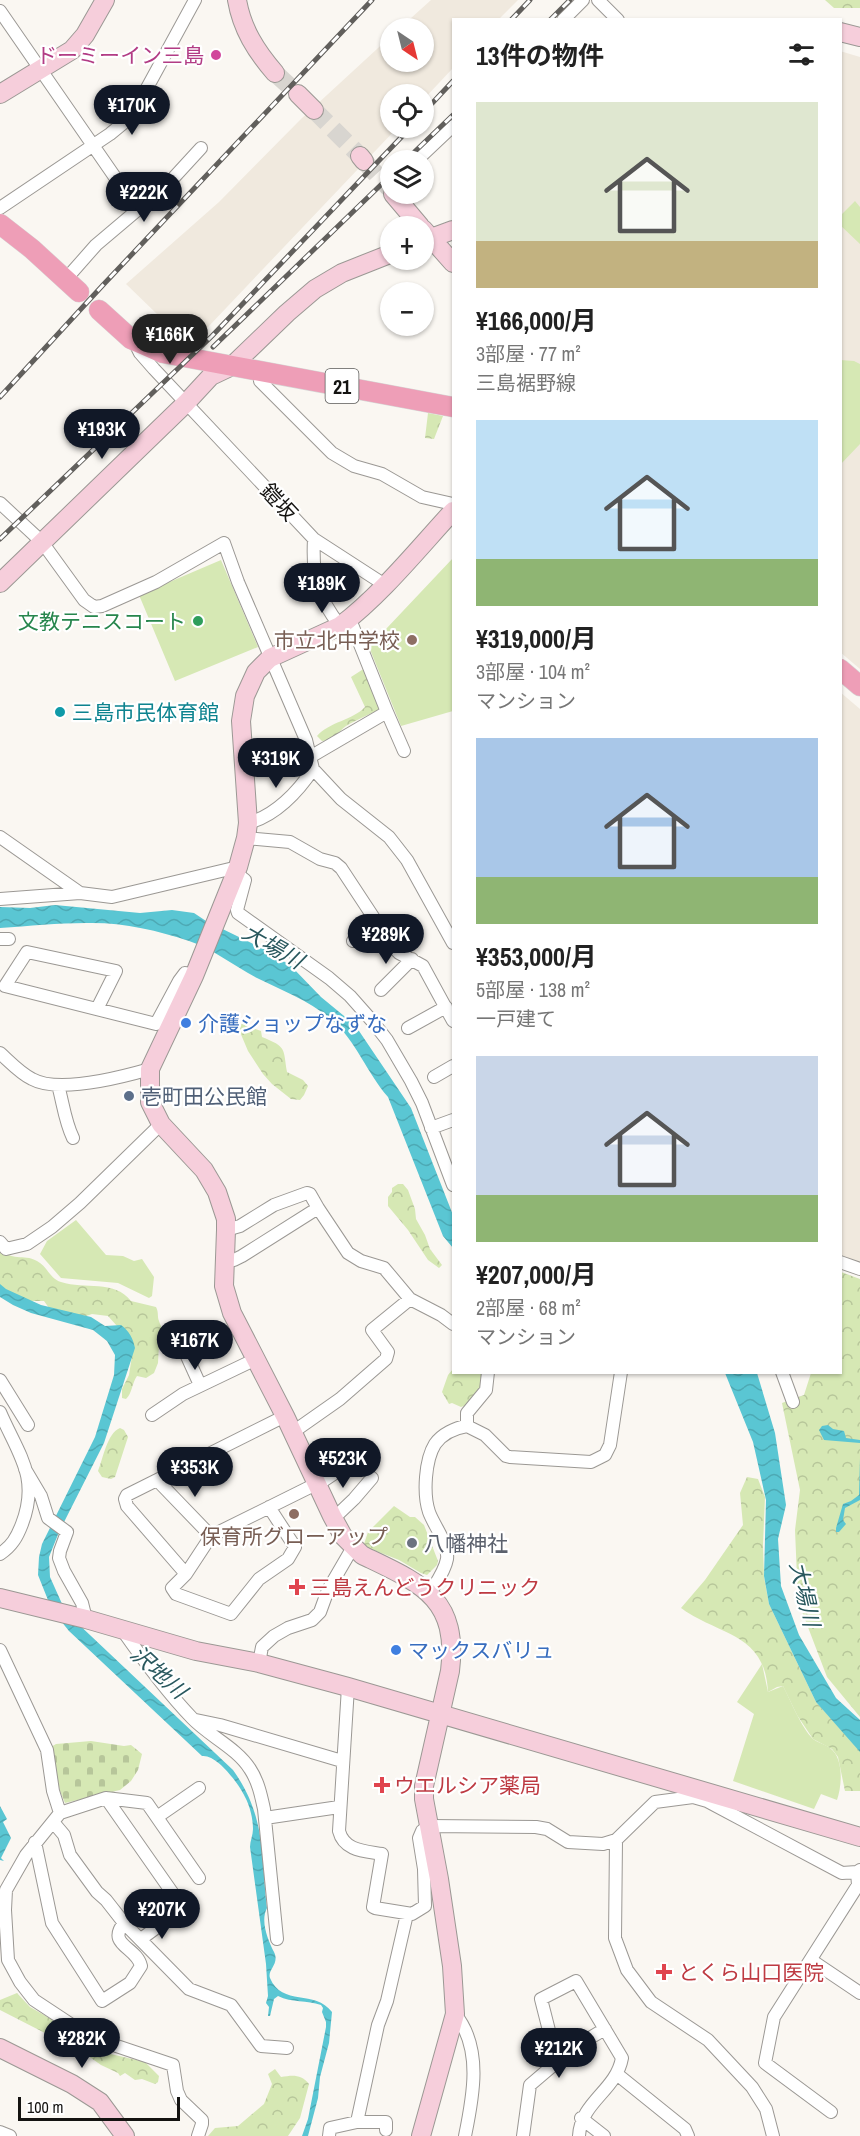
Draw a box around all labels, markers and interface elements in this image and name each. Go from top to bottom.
north arrow [380,18,434,72]
map controls [380,18,434,336]
text: 13件の物件 [476,38,604,73]
icon: filters [785,38,818,71]
place label: ドーミーイン三島 [36,41,204,70]
marker: ドーミーイン三島 [209,48,223,62]
button: locate [380,84,434,138]
pin: ¥170K [90,85,174,136]
text: ¥170K [108,91,156,118]
icon: home [593,141,701,249]
button: layers [380,150,434,204]
pin: ¥222K [102,172,186,223]
text: ¥222K [120,178,168,205]
button: + [380,216,434,270]
button: − [380,282,434,336]
text: ¥166,000/月 [476,303,597,338]
pin: ¥166K [128,314,212,365]
text: ¥166K [146,320,194,347]
text: 3部屋 · 77 m² [476,340,581,367]
road number: 21 [326,369,358,403]
text: 三島裾野線 [476,369,576,396]
pin: ¥193K [60,409,144,460]
text: ¥193K [78,415,126,442]
icon: home [593,459,701,567]
street label: 鎧坂 [254,477,304,527]
pin: ¥189K [280,563,364,614]
text: ¥189K [298,569,346,596]
place label: 文教テニスコート [18,607,186,636]
marker: 文教テニスコート [191,614,205,628]
text: ¥319,000/月 [476,621,597,656]
place label: 市立北中学校 [274,626,400,655]
marker: 市立北中学校 [405,633,419,647]
text: 3部屋 · 104 m² [476,658,590,685]
text: マンション [476,687,576,714]
place label: 三島市民体育館 [72,698,219,727]
marker: 三島市民体育館 [53,705,67,719]
pin: ¥319K [234,738,318,789]
text: ¥319K [252,744,300,771]
icon: home [593,777,701,885]
pin: ¥289K [344,914,428,965]
water label: 大場川 [237,917,311,976]
text: ¥289K [362,920,410,947]
text: ¥353,000/月 [476,939,597,974]
text: 5部屋 · 138 m² [476,976,590,1003]
text: 一戸建て [476,1005,556,1032]
place label: 介護ショップなずな [198,1009,387,1038]
marker: 介護ショップなずな [179,1016,193,1030]
place label: 壱町田公民館 [141,1082,267,1111]
marker: 壱町田公民館 [122,1089,136,1103]
icon: home [593,1095,701,1203]
text: ¥207,000/月 [476,1257,597,1292]
text: 2部屋 · 68 m² [476,1294,581,1321]
pin: ¥167K [153,1320,237,1371]
text: マンション [476,1323,576,1350]
text: ¥167K [171,1326,219,1353]
pin: ¥523K [301,1438,385,1489]
text: ¥523K [319,1444,367,1471]
pin: ¥353K [153,1447,237,1498]
text: ¥353K [171,1453,219,1480]
marker: 保育所グローアップ [287,1507,301,1521]
place label: 保育所グローアップ [200,1522,388,1551]
place label: 八幡神社 [424,1529,508,1558]
marker: 八幡神社 [405,1536,419,1550]
water label: 大場川 [783,1558,827,1631]
place label: 三島えんどうクリニック [310,1573,540,1602]
marker: 三島えんどうクリニック [288,1578,306,1596]
place label: マックスバリュ [408,1636,554,1665]
water label: 沢地川 [124,1639,195,1707]
marker: マックスバリュ [389,1643,403,1657]
place label: ウエルシア薬局 [394,1771,541,1800]
marker: ウエルシア薬局 [375,1778,389,1792]
pin: ¥207K [120,1889,204,1940]
text: ¥207K [138,1895,186,1922]
place label: とくら山口医院 [678,1958,824,1987]
marker: とくら山口医院 [655,1963,673,1981]
pin: ¥282K [40,2018,124,2069]
text: ¥282K [58,2024,106,2051]
pin: ¥212K [517,2028,601,2079]
text: ¥212K [535,2034,583,2061]
scale bar [18,2094,180,2122]
text: 100 m [27,2096,63,2118]

